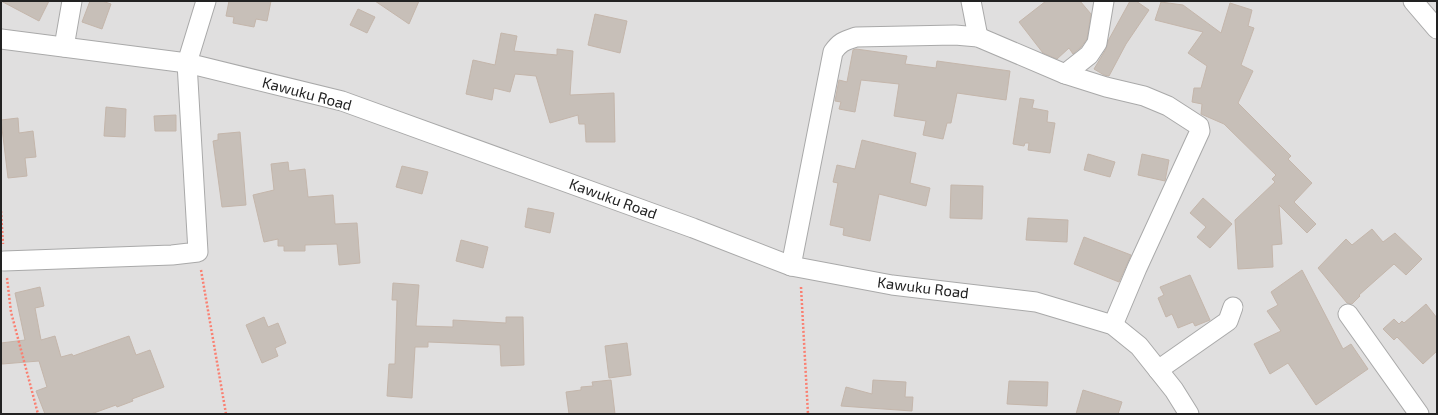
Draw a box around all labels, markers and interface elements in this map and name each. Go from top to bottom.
street label: Kawuku Road [260,72,354,114]
street label: Kawuku Road [567,174,660,222]
street label: Kawuku Road [876,272,970,302]

